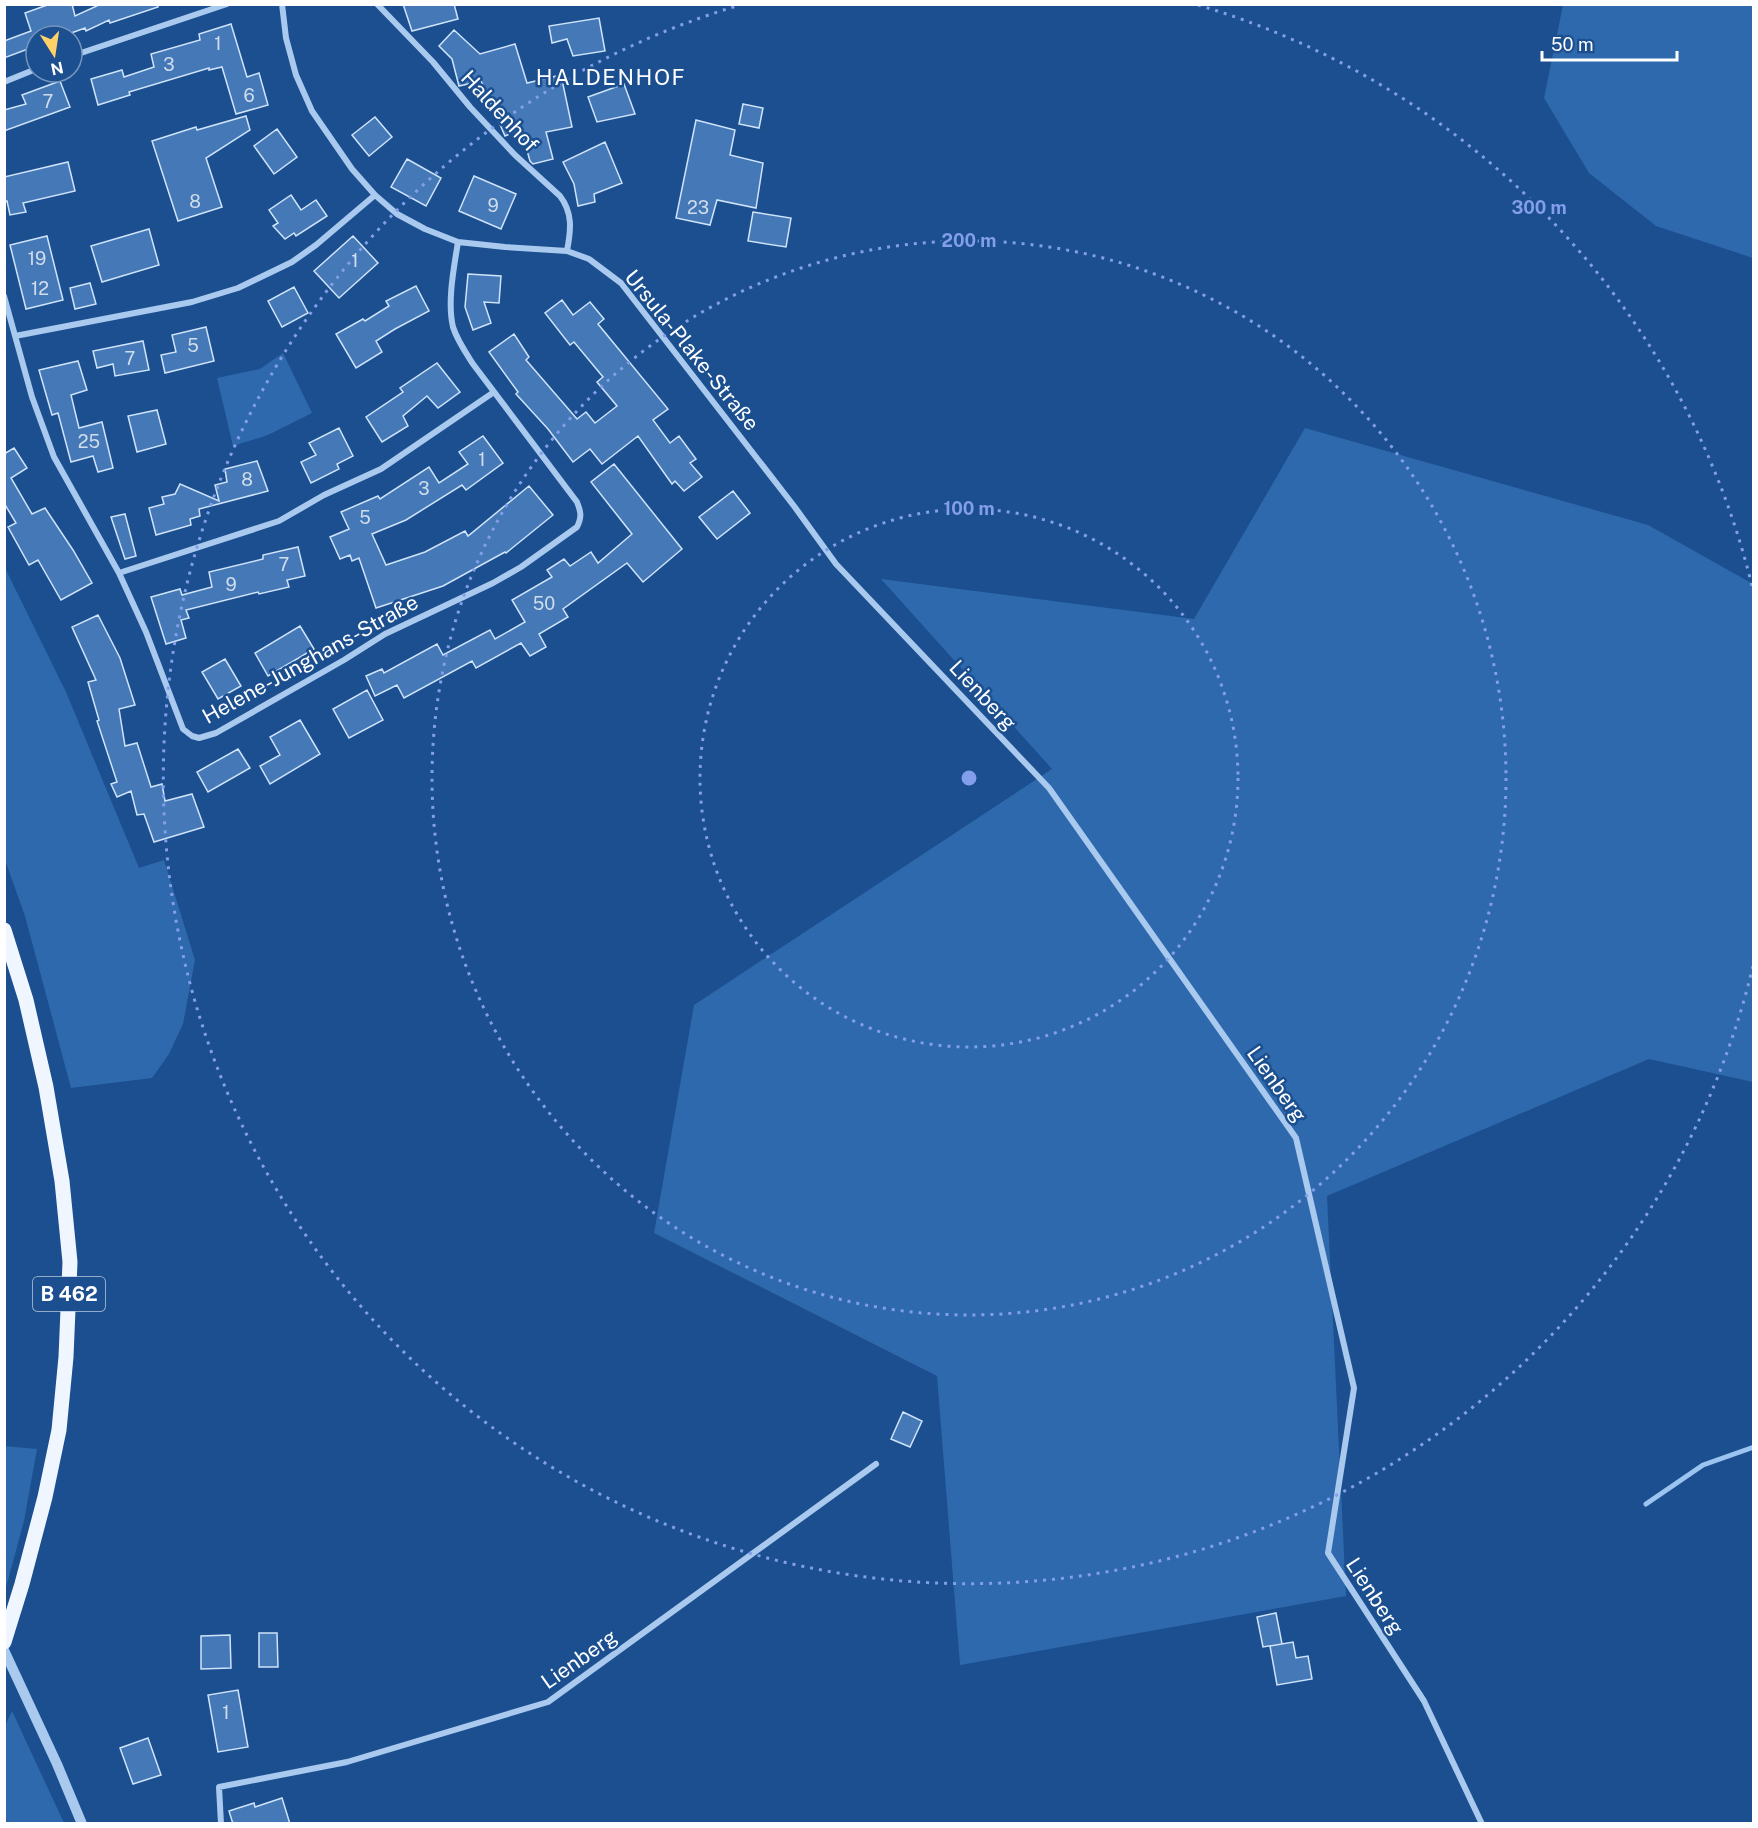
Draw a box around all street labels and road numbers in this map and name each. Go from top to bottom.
street label: Haldenhof [456,65,544,157]
street label: Ursula-Plake-Straße [620,265,764,435]
street label: Helene-Junghans-Straße [198,589,422,729]
street label: Lienberg [944,655,1022,735]
street label: Lienberg [1242,1041,1312,1127]
road number: B 462 [33,1277,105,1311]
street label: Lienberg [1341,1553,1409,1639]
street label: Lienberg [536,1624,622,1694]

